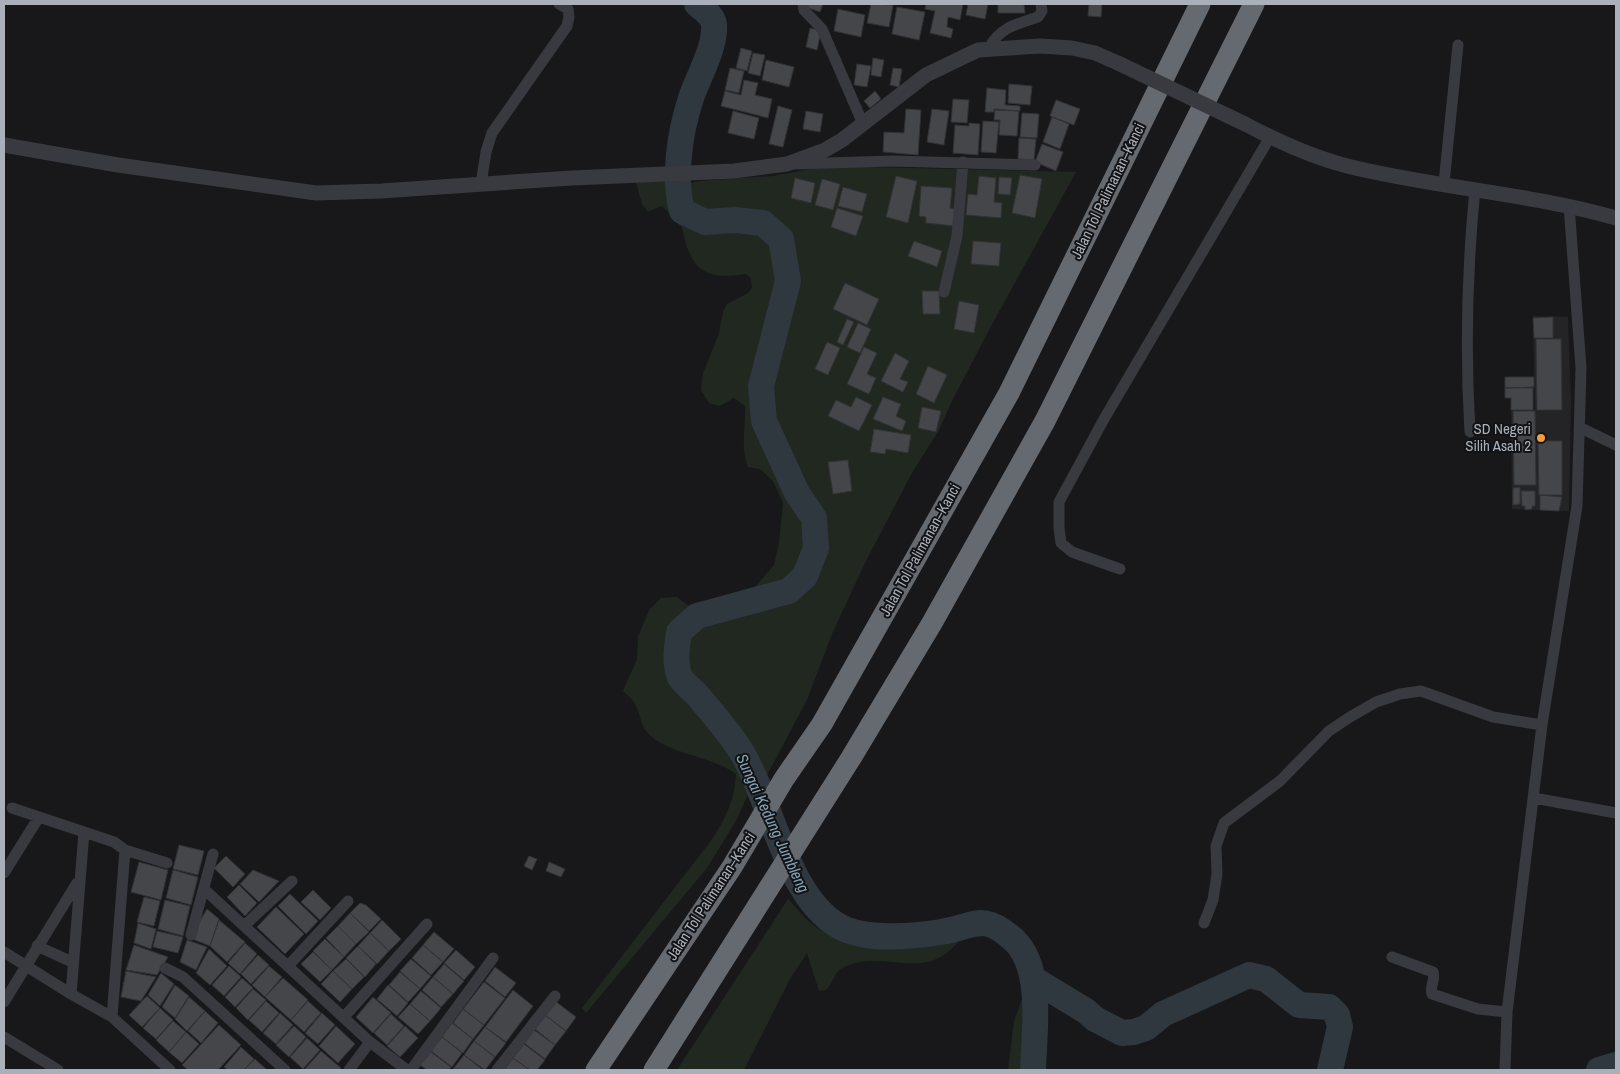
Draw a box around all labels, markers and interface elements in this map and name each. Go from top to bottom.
street label: Jalan Tol Palimanan–Kanci [1065,119,1150,262]
place label: SD Negeri Silih Asah 2 [1465,418,1531,456]
marker: SD Negeri Silih Asah 2 [1535,432,1547,444]
street label: Jalan Tol Palimanan–Kanci [874,480,965,620]
water label: Sungai Kedung Jumbleng [731,750,815,896]
street label: Jalan Tol Palimanan–Kanci [661,828,760,964]

